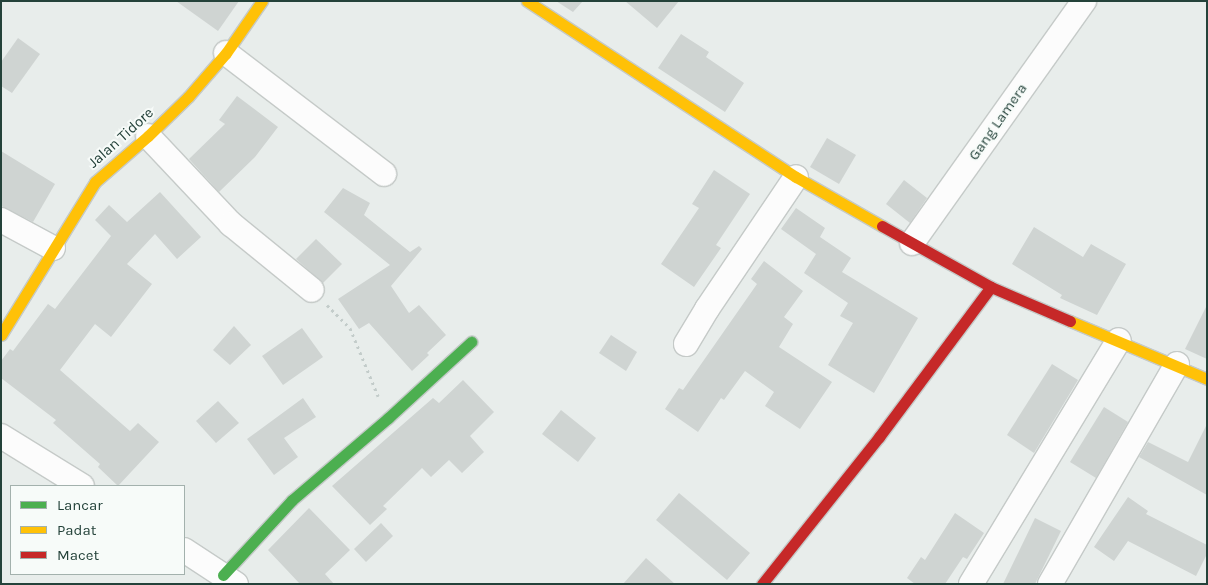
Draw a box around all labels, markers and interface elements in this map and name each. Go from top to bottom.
street label: Gang Lamera [965,80,1031,164]
street label: Jalan Tidore [85,104,157,172]
legend [10,485,185,575]
text: Lancar [57,496,103,514]
text: Padat [57,521,96,539]
text: Macet [57,546,99,564]

